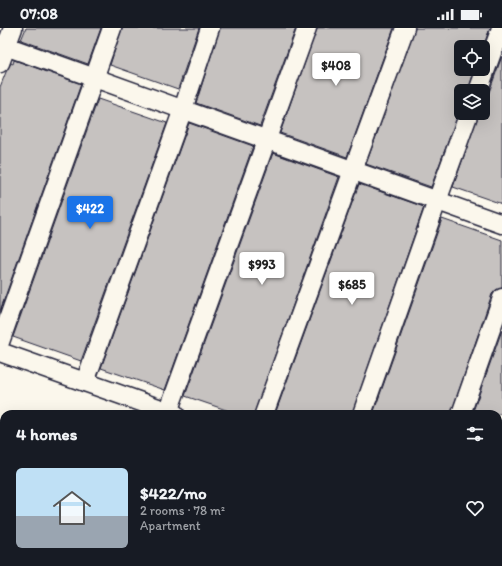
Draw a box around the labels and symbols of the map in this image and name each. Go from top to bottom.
pin: $408 [312,53,360,87]
pin: $422 [66,196,114,230]
pin: $993 [238,252,286,286]
pin: $685 [328,272,376,306]

